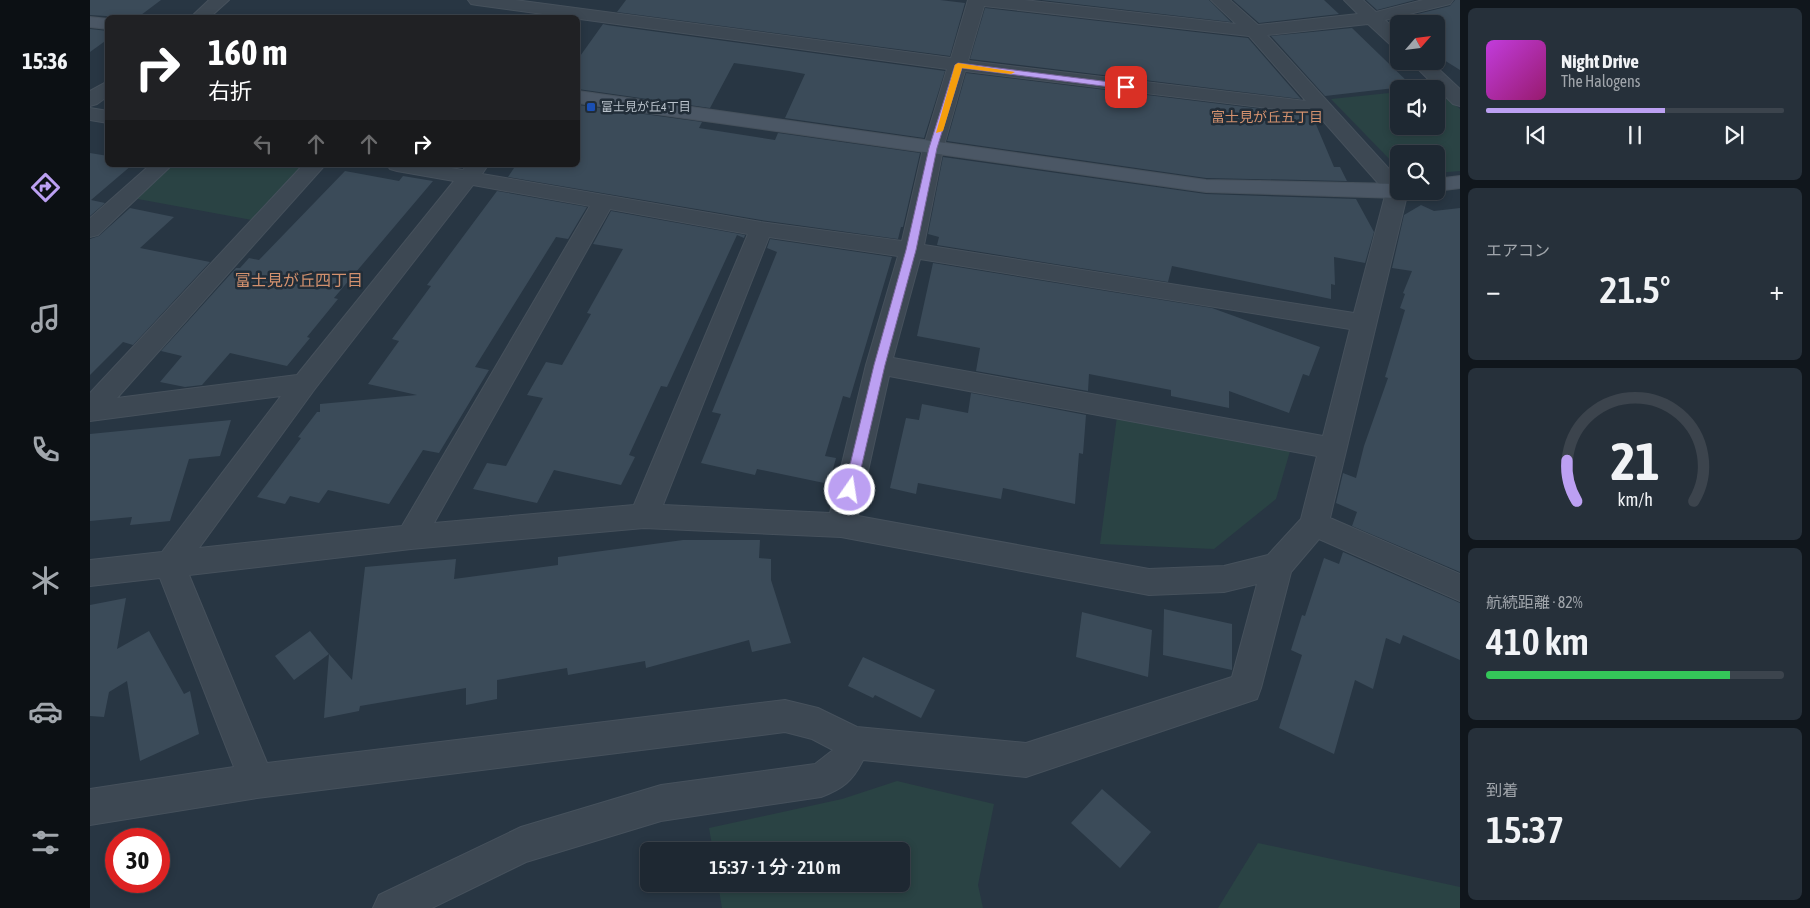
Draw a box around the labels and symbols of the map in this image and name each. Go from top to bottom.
north arrow [1390,15,1445,70]
pin [1105,66,1147,108]
place label: 富士見が丘4丁目 [601,100,691,114]
marker: 富士見が丘4丁目 [585,101,597,113]
district label: 富士見が丘五丁目 [1211,109,1323,125]
district label: 富士見が丘四丁目 [235,271,363,289]
position arrow [823,463,875,515]
speed limit sign: 30 [105,828,170,893]

